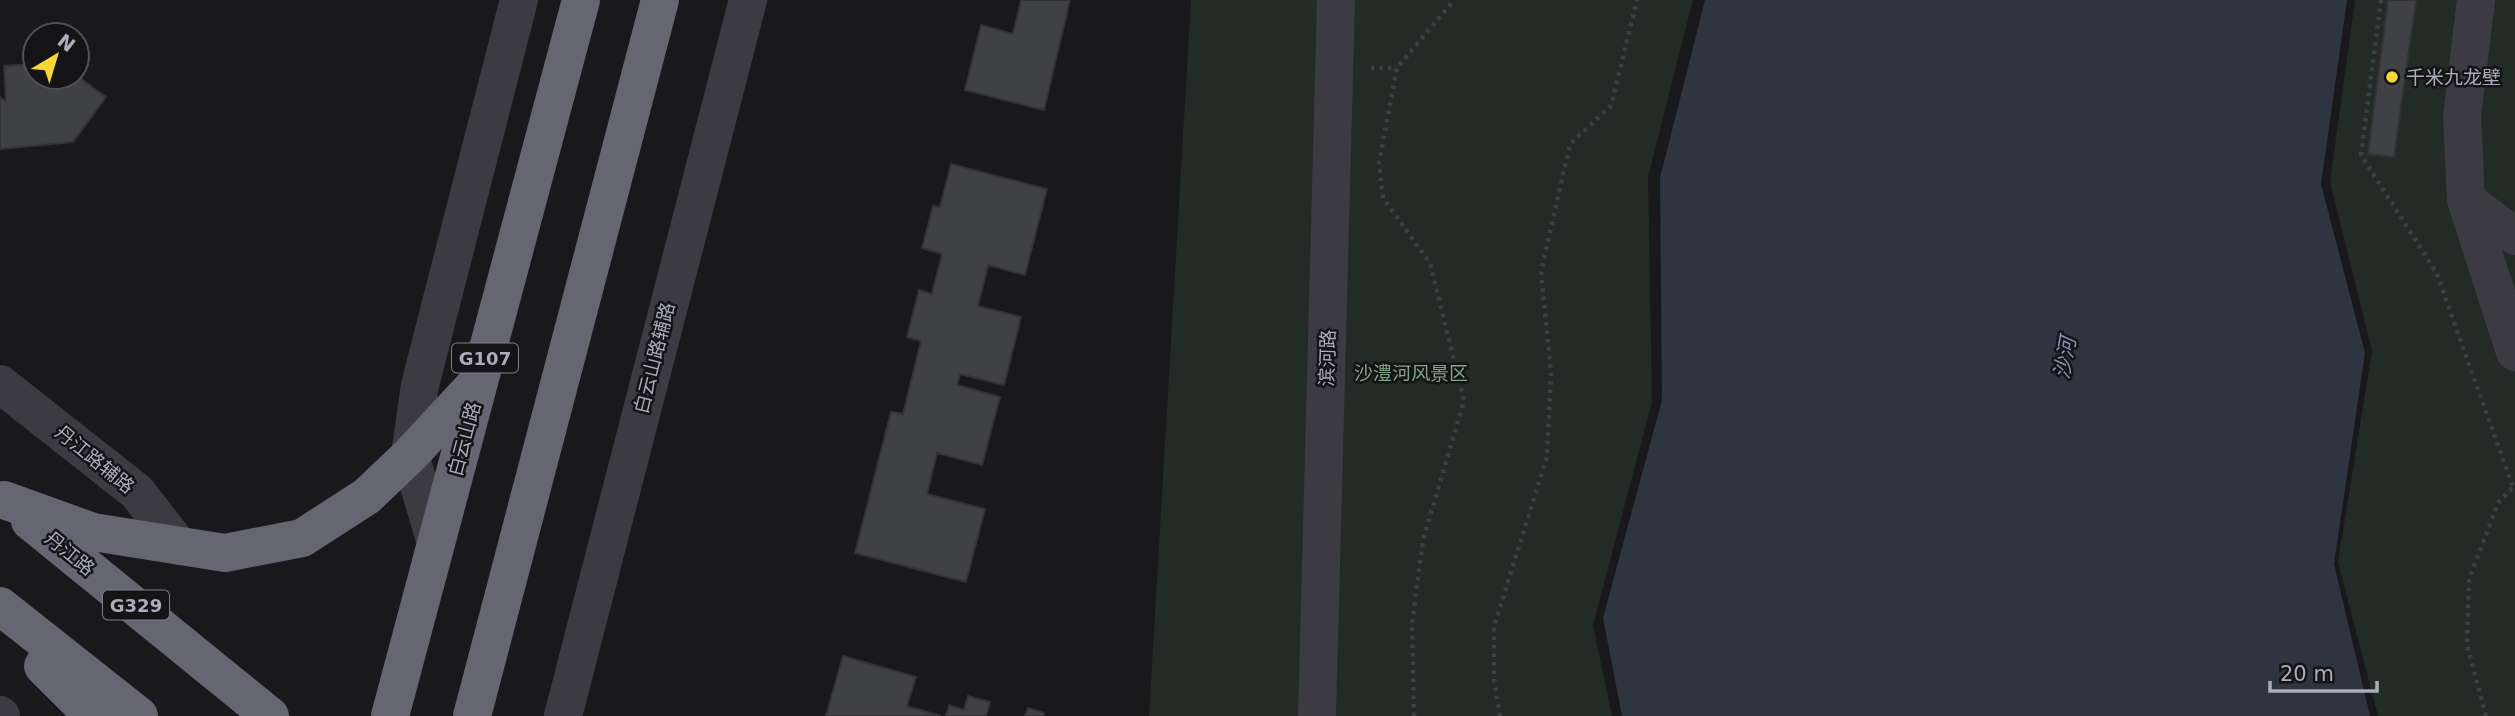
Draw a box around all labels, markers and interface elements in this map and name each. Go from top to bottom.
north arrow [21,21,91,91]
text: N [53,29,80,56]
place label: 千米九龙壁 [2406,66,2501,88]
marker: 千米九龙壁 [2384,69,2400,85]
street label: 白云山路辅路 [630,300,678,416]
street label: 滨河路 [1315,329,1339,387]
water label: 沙河 [2050,331,2081,381]
road number: G107 [452,344,518,372]
park label: 沙澧河风景区 [1354,362,1468,384]
street label: 白云山路 [444,399,484,479]
street label: 丹江路辅路 [51,421,139,497]
street label: 丹江路 [41,527,99,579]
road number: G329 [103,590,169,620]
scale bar [2270,650,2377,694]
text: 20 m [2280,662,2334,686]

